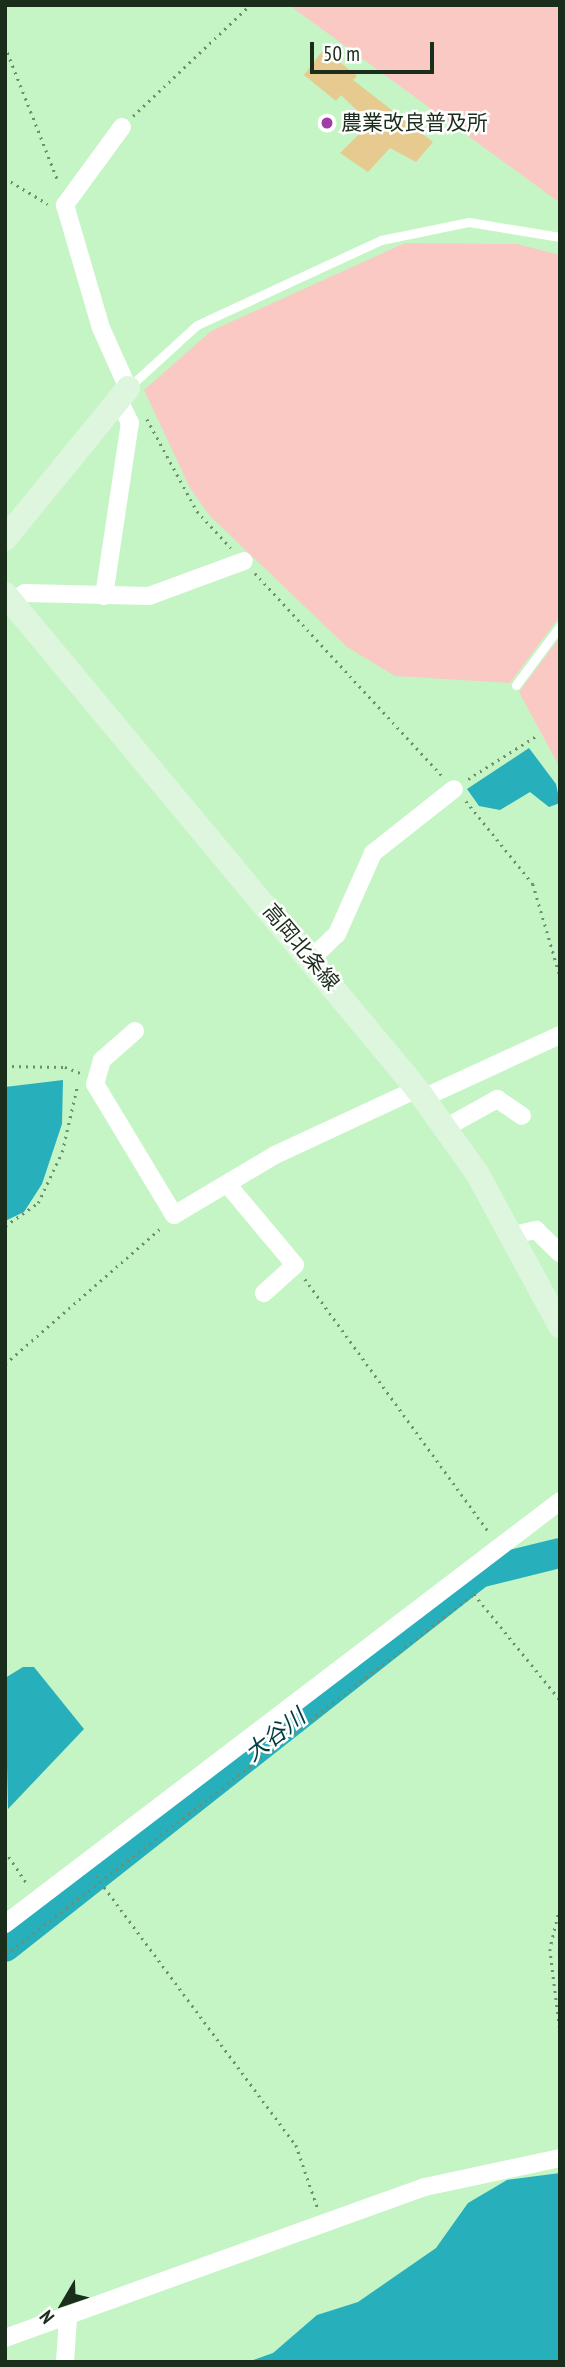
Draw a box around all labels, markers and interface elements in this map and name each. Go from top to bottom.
scale bar [313,28,437,72]
text: 50 m [323,40,360,67]
place label: 農業改良普及所 [341,110,488,136]
marker: 農業改良普及所 [319,115,335,131]
street label: 高岡北条線 [258,899,344,995]
water label: 大谷川 [239,1703,311,1767]
north arrow [28,2269,98,2339]
text: N [34,2306,59,2329]

